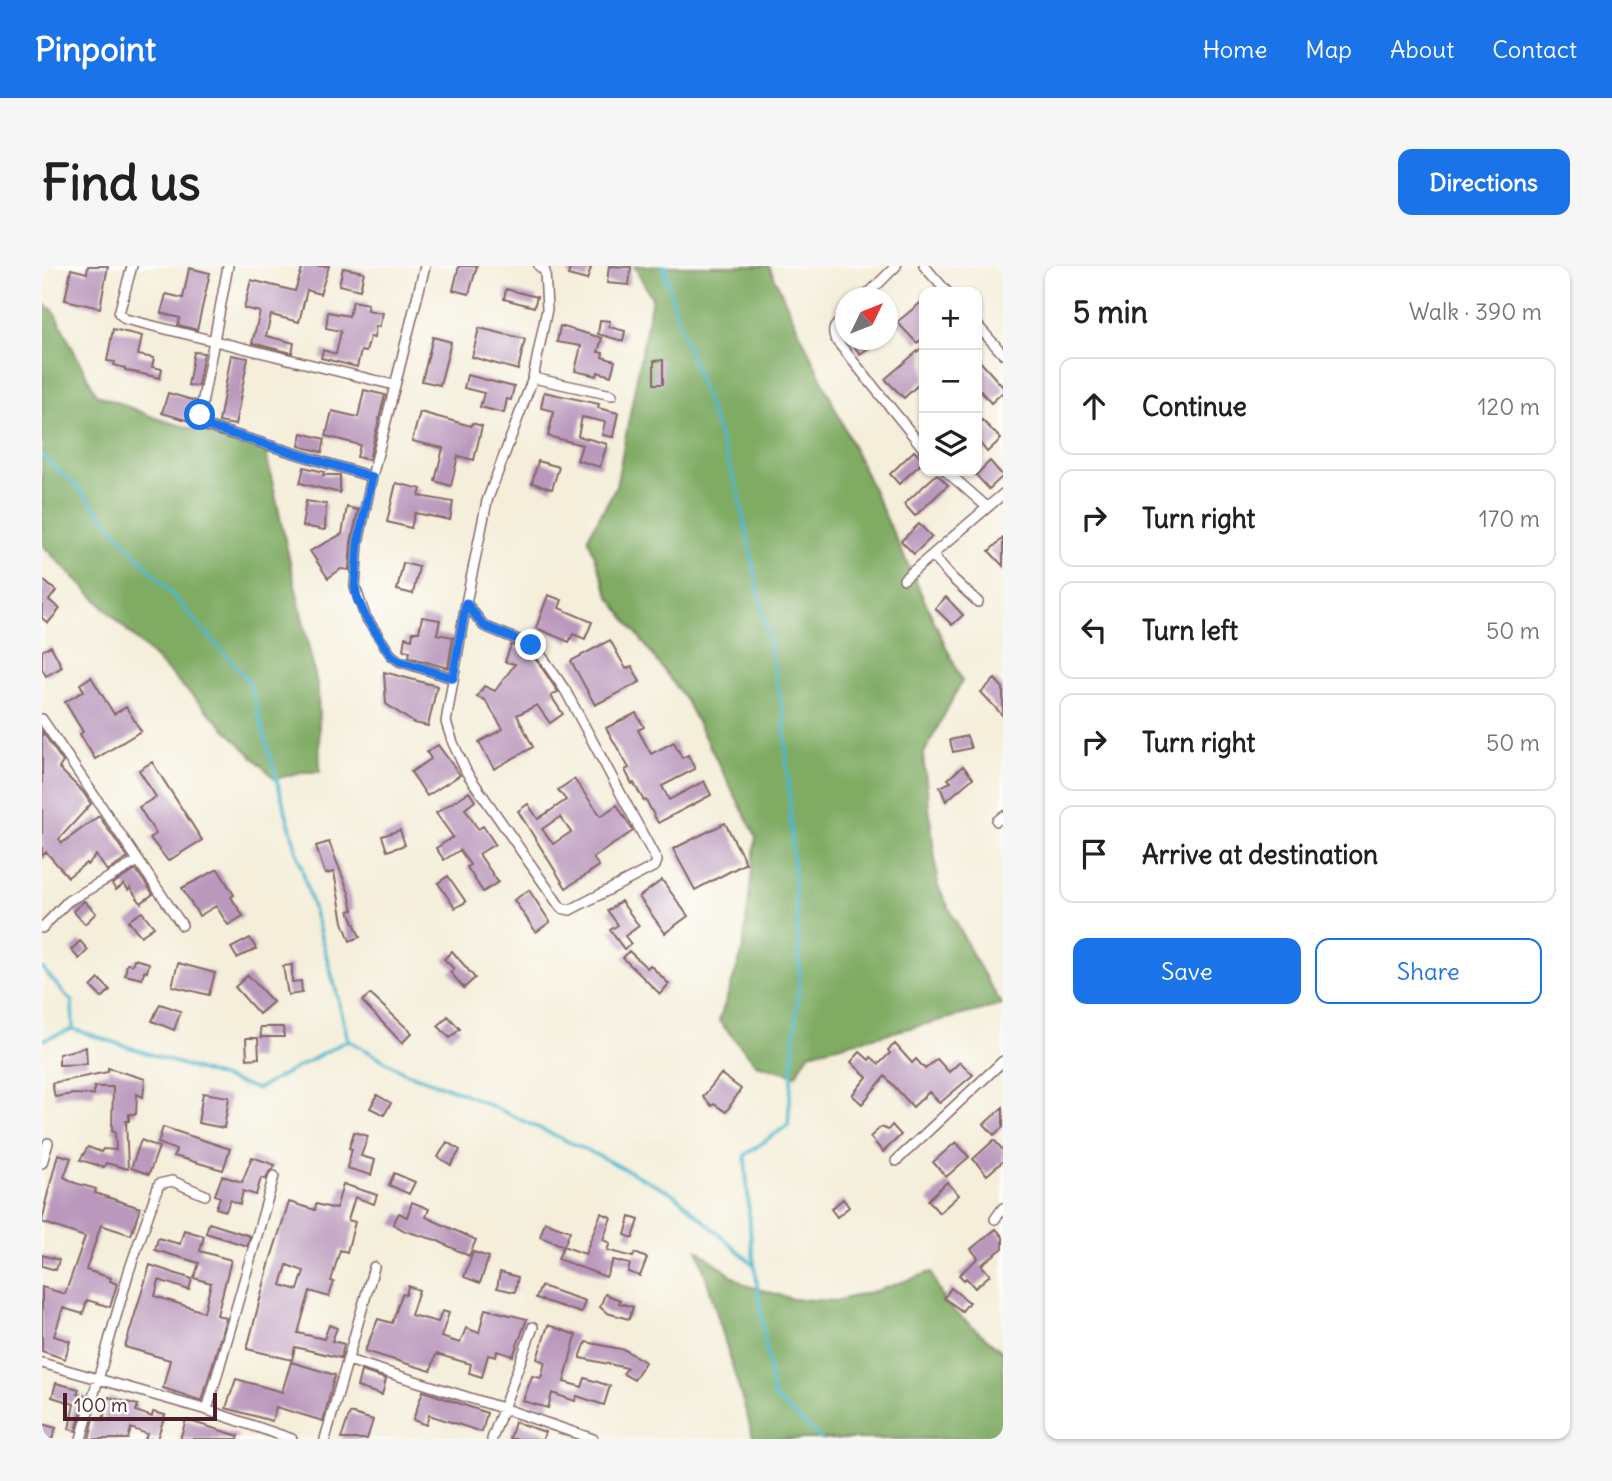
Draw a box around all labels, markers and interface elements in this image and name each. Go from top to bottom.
text: Pinpoint [35,28,156,70]
text: Home [1203,34,1267,64]
text: Map [1305,34,1352,64]
text: About [1390,34,1454,64]
text: Contact [1492,34,1577,64]
button: Directions [1398,149,1570,215]
text: Find us [42,152,200,213]
north arrow [835,287,898,350]
map controls [919,287,982,476]
button: + [919,287,982,350]
text: 5 min [1073,293,1148,331]
text: Walk · 390 m [1409,297,1542,326]
button: − [919,350,982,413]
icon: ahead [1075,387,1113,425]
text: Continue [1142,390,1247,423]
text: 120 m [1477,392,1540,421]
route start [184,399,215,430]
button: layers [919,413,982,476]
icon: right [1075,499,1113,537]
text: Turn right [1142,502,1255,535]
text: 170 m [1479,504,1540,533]
icon: left [1075,611,1113,649]
text: Turn left [1142,614,1238,647]
text: 50 m [1486,616,1540,645]
route end [515,629,546,660]
icon: right [1075,723,1113,761]
text: Turn right [1142,726,1255,759]
text: 50 m [1486,728,1540,757]
icon: arrive [1075,835,1113,873]
text: Arrive at destination [1142,838,1378,871]
button: Save [1073,938,1301,1004]
button: Share [1315,938,1542,1004]
scale bar [63,1390,217,1422]
text: 100 m [74,1393,128,1417]

